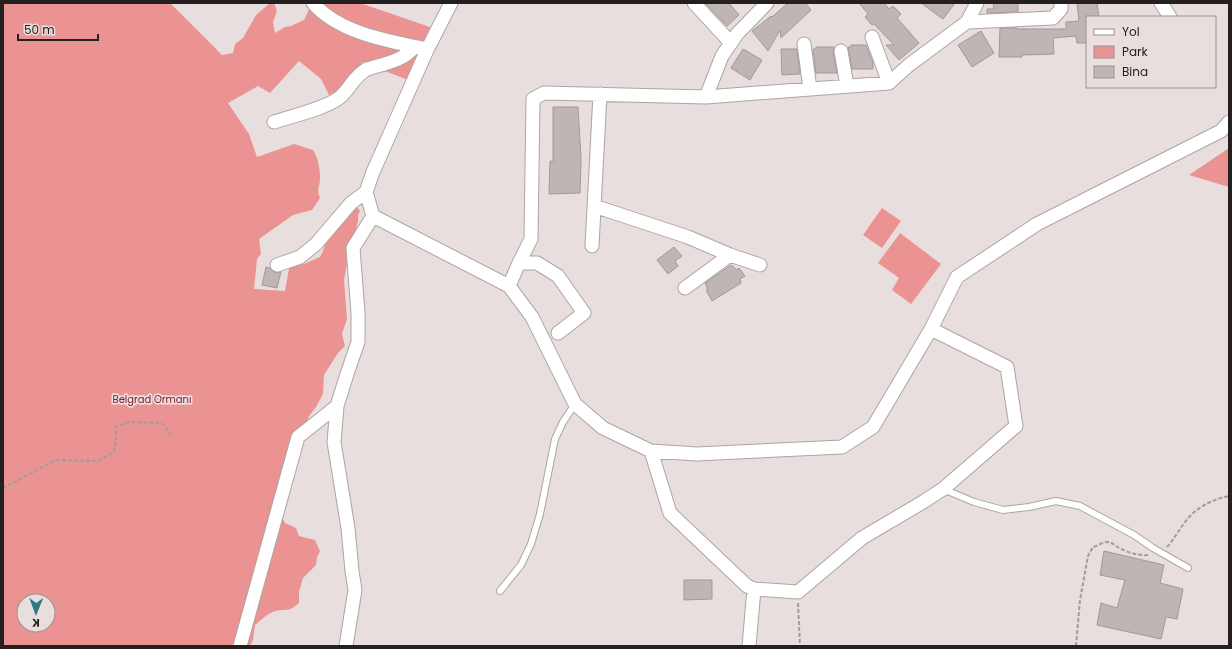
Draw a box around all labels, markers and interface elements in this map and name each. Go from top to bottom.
scale bar [18,16,98,42]
legend [1086,16,1216,88]
text: 50 m [24,21,55,38]
text: Yol [1122,23,1140,40]
text: Park [1122,43,1149,60]
text: Bina [1122,63,1148,80]
park label: Belgrad Ormanı [113,392,191,407]
north arrow [16,593,56,633]
text: K [32,615,40,631]

